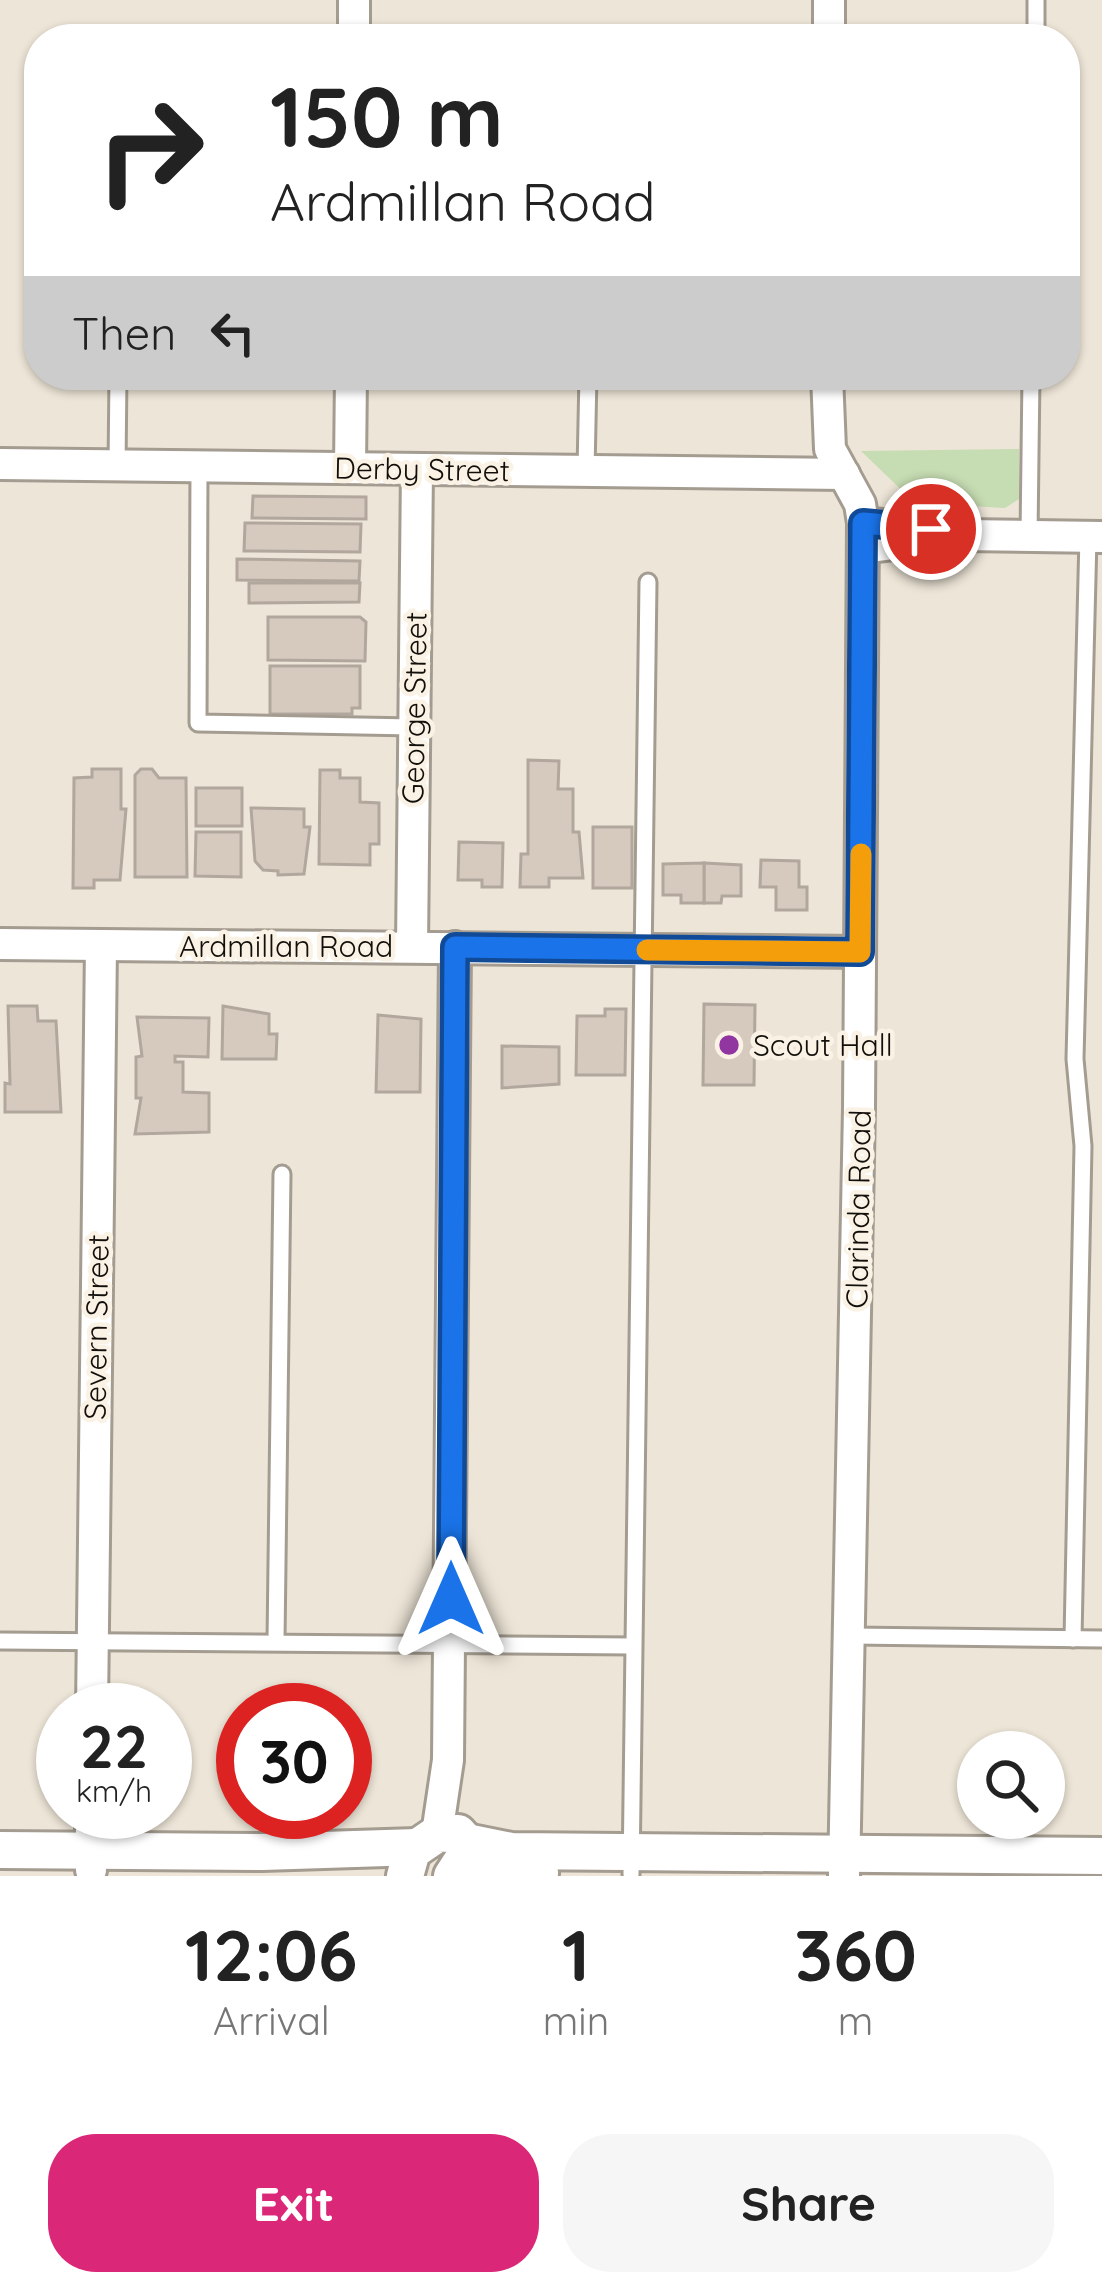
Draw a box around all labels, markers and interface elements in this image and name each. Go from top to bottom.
text: 150 m [270,63,504,168]
icon: right [72,72,228,228]
text: Ardmillan Road [270,167,656,235]
icon: left [200,300,266,366]
text: Then [72,305,176,361]
street label: Derby Street [334,448,510,490]
pin [880,478,982,580]
icon: arrive [898,496,964,562]
street label: George Street [393,612,435,804]
street label: Ardmillan Road [179,927,393,965]
place label: Scout Hall [753,1026,893,1064]
marker: Scout Hall [716,1032,742,1058]
street label: Clarinda Road [837,1109,879,1309]
street label: Severn Street [75,1234,117,1420]
position arrow [388,1536,514,1662]
speed limit sign: 30 [216,1683,372,1839]
text: 22 [80,1708,148,1783]
map controls [957,1731,1065,1839]
button: search [957,1731,1065,1839]
text: km/h [76,1772,152,1810]
text: 12:06 [185,1909,358,1999]
text: 1 [562,1909,590,1999]
text: 360 [794,1909,917,1999]
text: Arrival [213,1996,330,2045]
text: min [543,1996,609,2045]
text: m [838,1996,873,2045]
button: Exit [48,2134,539,2272]
button: Share [563,2134,1054,2272]

